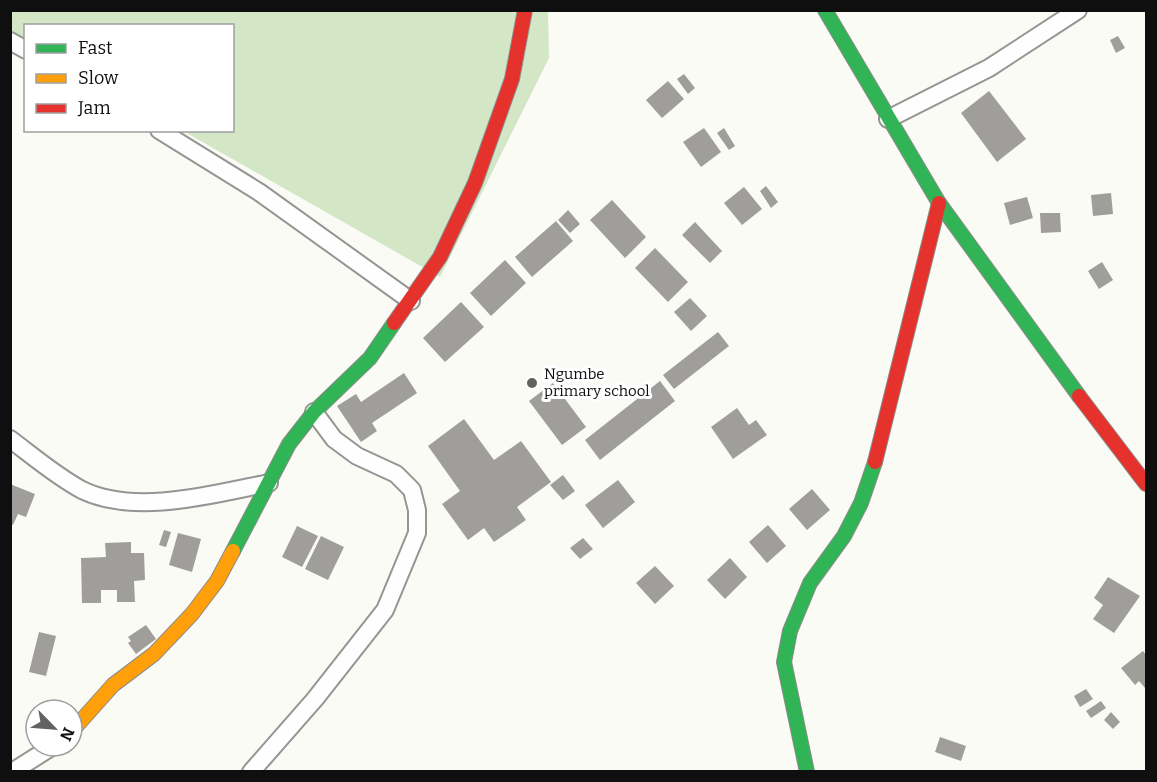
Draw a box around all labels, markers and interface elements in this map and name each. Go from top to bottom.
legend [24,24,234,132]
text: Fast [78,37,113,59]
text: Slow [78,67,119,89]
text: Jam [77,97,111,119]
place label: Ngumbe primary school [544,365,650,400]
marker: Ngumbe primary school [525,376,539,390]
north arrow [24,698,84,758]
text: N [56,725,78,744]

